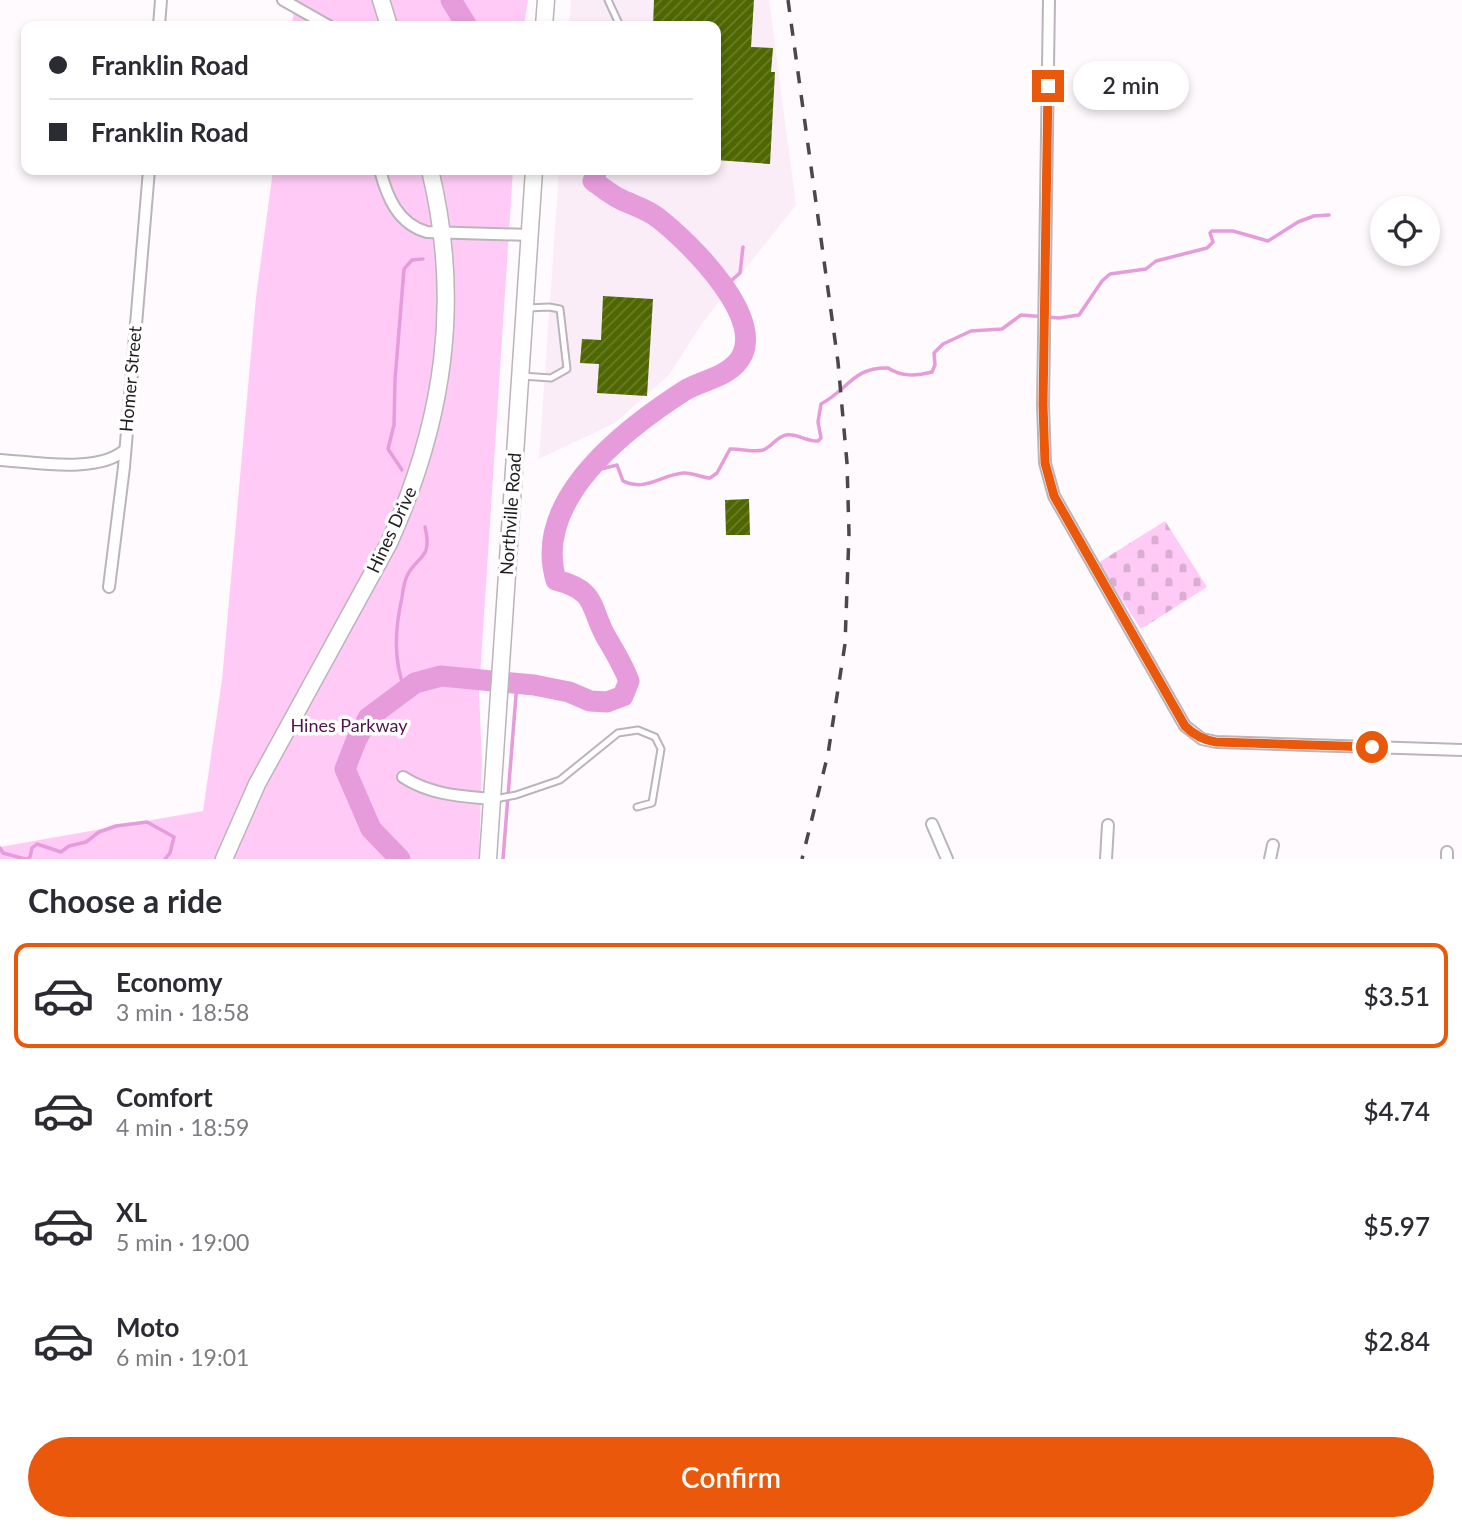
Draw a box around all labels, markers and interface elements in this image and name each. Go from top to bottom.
text: Franklin Road [91,49,249,81]
callout: 2 min [1072,62,1188,110]
route end [1032,70,1064,102]
text: 2 min [1103,71,1159,99]
text: Franklin Road [91,116,249,148]
map controls [1370,196,1440,266]
button: locate [1370,196,1440,266]
street label: Homer Street [114,325,146,433]
street label: Northville Road [495,452,525,576]
street label: Hines Drive [362,483,421,576]
park label: Hines Parkway [290,714,408,736]
route start [1356,731,1388,763]
text: Choose a ride [28,881,222,920]
icon: car [32,964,95,1027]
text: Economy [116,966,222,998]
text: $3.51 [1364,980,1430,1012]
text: 3 min · 18:58 [116,998,249,1026]
icon: car [32,1079,95,1142]
text: Comfort [116,1081,213,1113]
text: $4.74 [1364,1095,1430,1127]
text: 4 min · 18:59 [116,1113,249,1141]
icon: car [32,1194,95,1257]
text: XL [116,1196,147,1228]
text: $5.97 [1364,1210,1430,1242]
text: 5 min · 19:00 [116,1228,249,1256]
icon: car [32,1309,95,1372]
text: Moto [116,1311,179,1343]
text: $2.84 [1364,1325,1430,1357]
text: 6 min · 19:01 [116,1343,249,1371]
button: Confirm [28,1437,1434,1517]

